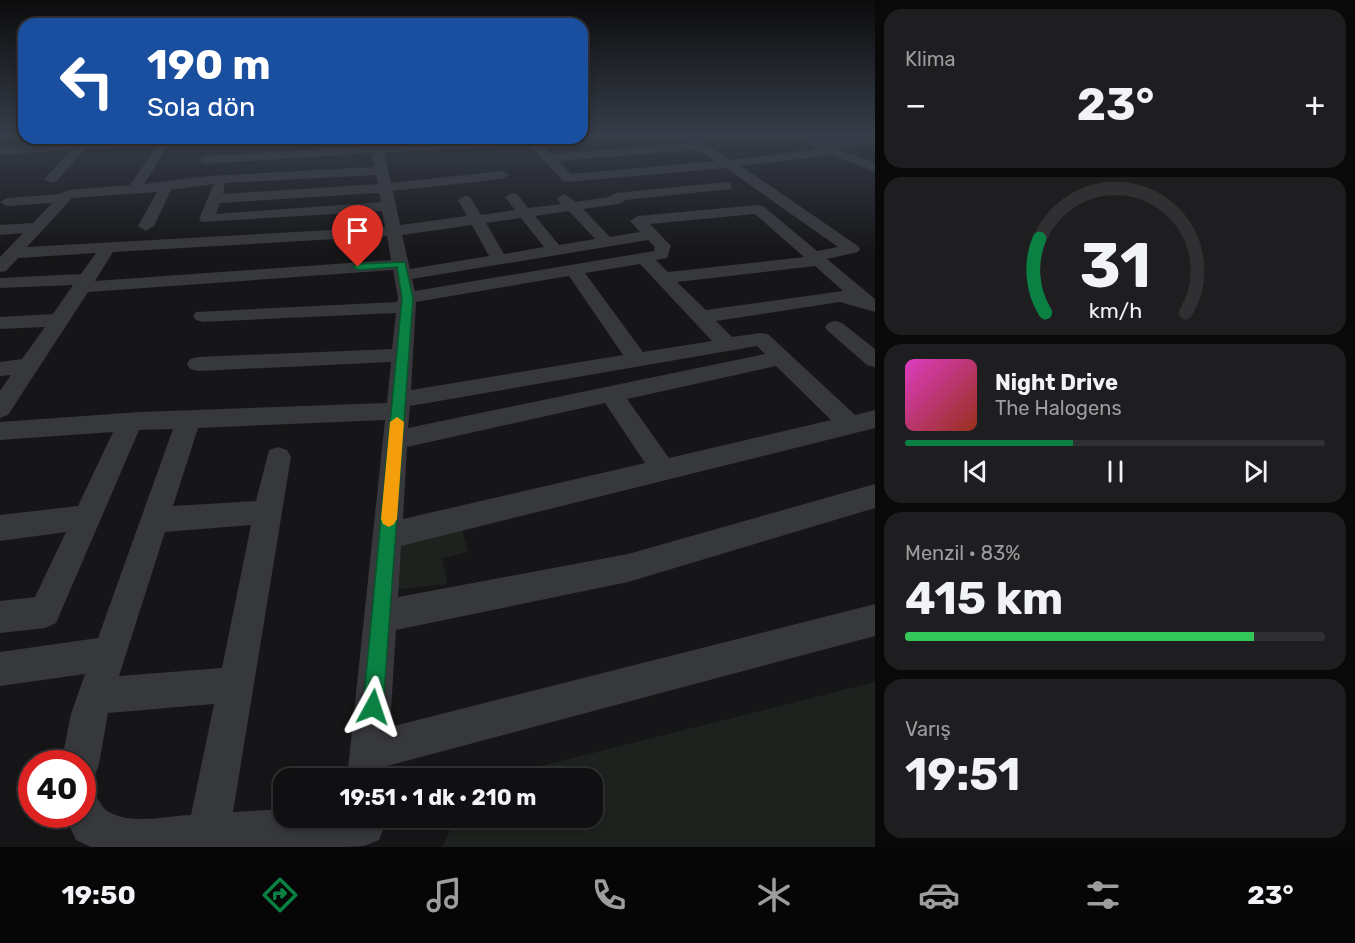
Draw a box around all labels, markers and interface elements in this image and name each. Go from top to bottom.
text: 190 m [147,40,271,90]
icon: left [48,42,126,120]
text: Klima [905,47,956,71]
text: 23° [1077,78,1154,131]
text: − [905,85,926,124]
text: + [1304,85,1325,124]
text: Sola dön [147,91,255,123]
pin [332,205,383,267]
icon: arrive [341,214,374,247]
text: 31 [1079,229,1151,303]
text: km/h [1088,298,1142,323]
text: Night Drive [995,369,1118,396]
text: The Halogens [995,396,1122,420]
icon: previous [959,455,992,488]
icon: pause [1099,455,1132,488]
icon: next [1239,455,1272,488]
text: Menzil · 83% [905,541,1020,565]
text: 415 km [905,572,1063,625]
position arrow [341,675,405,739]
text: Varış [905,717,951,741]
text: 19:51 [905,748,1020,801]
speed limit sign: 40 [18,750,96,828]
text: 19:51 · 1 dk · 210 m [339,784,537,811]
icon: directions [259,874,301,916]
icon: music [423,874,465,916]
icon: phone [588,874,630,916]
icon: climate [753,874,795,916]
icon: car [918,874,960,916]
icon: filters [1082,874,1124,916]
text: 19:50 [61,879,136,911]
text: 23° [1247,879,1294,911]

